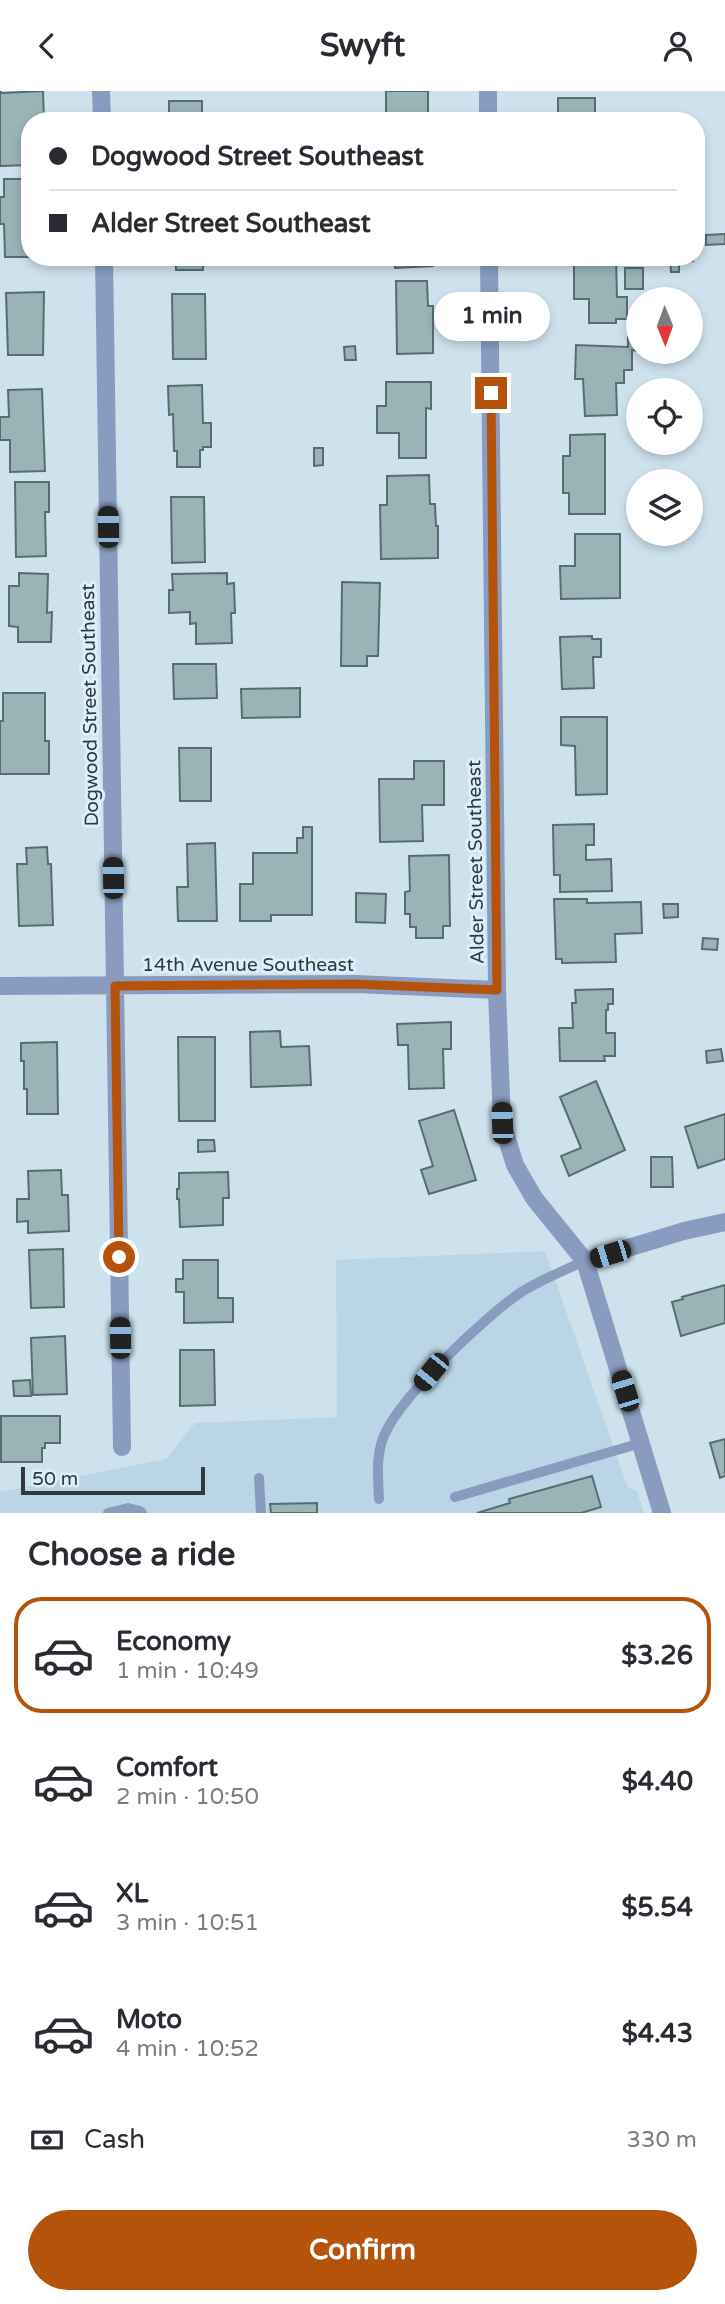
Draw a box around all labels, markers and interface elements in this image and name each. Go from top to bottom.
icon: back [28,27,66,65]
text: Swyft [320,27,405,65]
icon: person [659,27,697,65]
text: Dogwood Street Southeast [91,141,424,172]
text: Alder Street Southeast [91,208,371,239]
north arrow [626,287,704,364]
map controls [626,287,703,546]
callout: 1 min [433,292,549,341]
text: 1 min [461,302,523,330]
route end [475,377,507,409]
button: locate [626,378,703,455]
button: layers [626,469,703,546]
car [98,506,119,548]
street label: Dogwood Street Southeast [77,583,103,827]
street label: Alder Street Southeast [463,760,489,964]
car [103,857,124,899]
street label: 14th Avenue Southeast [142,954,354,976]
car [491,1102,514,1144]
car [587,1238,634,1270]
route start [103,1241,135,1273]
car [110,1317,131,1359]
car [410,1349,453,1395]
car [609,1368,642,1414]
scale bar [21,1464,205,1496]
text: 50 m [32,1468,78,1490]
text: Choose a ride [28,1536,235,1574]
icon: car [32,1624,95,1687]
text: Economy [116,1626,231,1657]
text: $3.26 [621,1640,693,1671]
text: 1 min · 10:49 [116,1657,259,1685]
icon: car [32,1750,95,1813]
text: Comfort [116,1752,218,1783]
text: $4.40 [622,1766,693,1797]
text: 2 min · 10:50 [116,1783,259,1811]
icon: car [32,1876,95,1939]
text: XL [116,1878,148,1909]
text: $5.54 [621,1892,693,1923]
text: 3 min · 10:51 [116,1909,259,1937]
icon: car [32,2002,95,2065]
text: Moto [116,2004,182,2035]
text: $4.43 [622,2018,693,2049]
text: 4 min · 10:52 [116,2035,259,2063]
icon: cash [28,2121,66,2159]
text: Cash [84,2124,145,2155]
text: 330 m [627,2126,697,2154]
button: Confirm [28,2210,697,2290]

